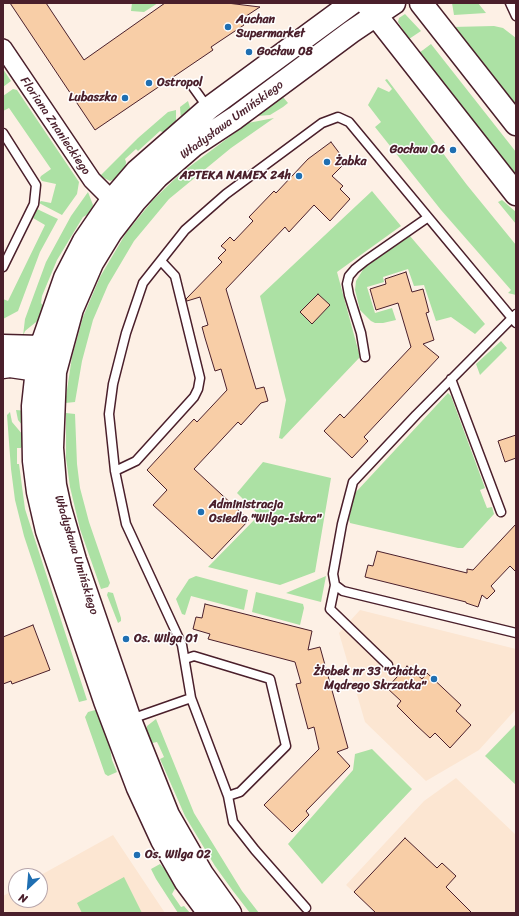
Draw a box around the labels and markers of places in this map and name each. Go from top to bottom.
place label: Auchan Supermarket [236,13,305,41]
marker: Auchan Supermarket [223,22,233,32]
place label: Gocław 08 [257,45,313,59]
marker: Gocław 08 [244,47,254,57]
place label: Ostropol [157,76,202,90]
marker: Ostropol [144,78,154,88]
place label: Lubaszka [69,91,117,105]
marker: Lubaszka [120,93,130,103]
place label: Gocław 06 [390,143,445,157]
marker: Gocław 06 [448,145,458,155]
place label: Żabka [335,155,367,169]
marker: Żabka [322,157,332,167]
place label: APTEKA NAMEX 24h [180,169,291,183]
marker: APTEKA NAMEX 24h [294,171,304,181]
place label: Administracja Osiedla "Wilga-Iskra" [209,498,321,526]
marker: Administracja Osiedla "Wilga-Iskra" [196,507,206,517]
place label: Os. Wilga 01 [134,632,198,646]
marker: Os. Wilga 01 [121,634,131,644]
place label: Żłobek nr 33 "Chatka Mądrego Skrzatka" [313,665,426,693]
marker: Żłobek nr 33 "Chatka Mądrego Skrzatka" [429,674,439,684]
place label: Os. Wilga 02 [145,848,211,862]
marker: Os. Wilga 02 [132,850,142,860]

